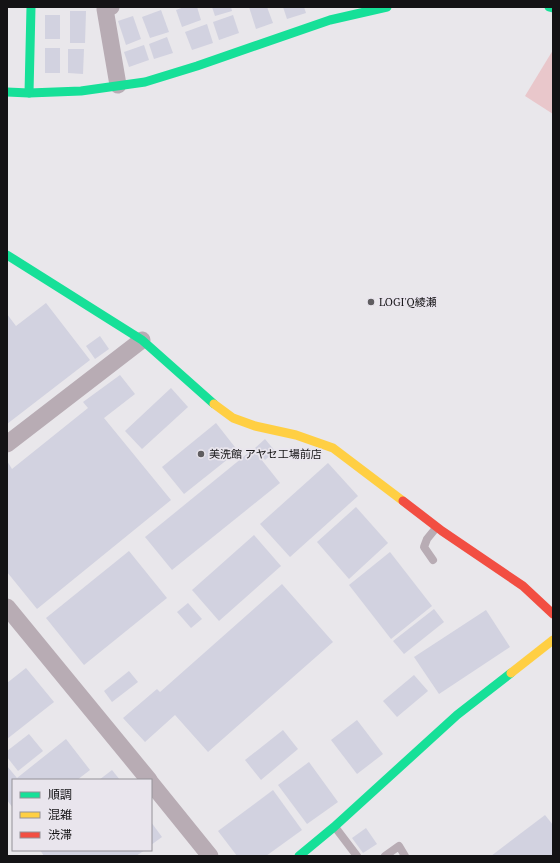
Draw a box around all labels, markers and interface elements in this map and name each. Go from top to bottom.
place label: LOGI'Q綾瀬 [379,295,437,309]
marker: LOGI'Q綾瀬 [366,297,376,307]
place label: 美洗館 アヤセ工場前店 [209,447,322,461]
marker: 美洗館 アヤセ工場前店 [196,449,206,459]
legend [12,779,152,851]
text: 順調 [48,787,72,802]
text: 混雑 [48,807,72,822]
text: 渋滞 [48,827,72,842]

